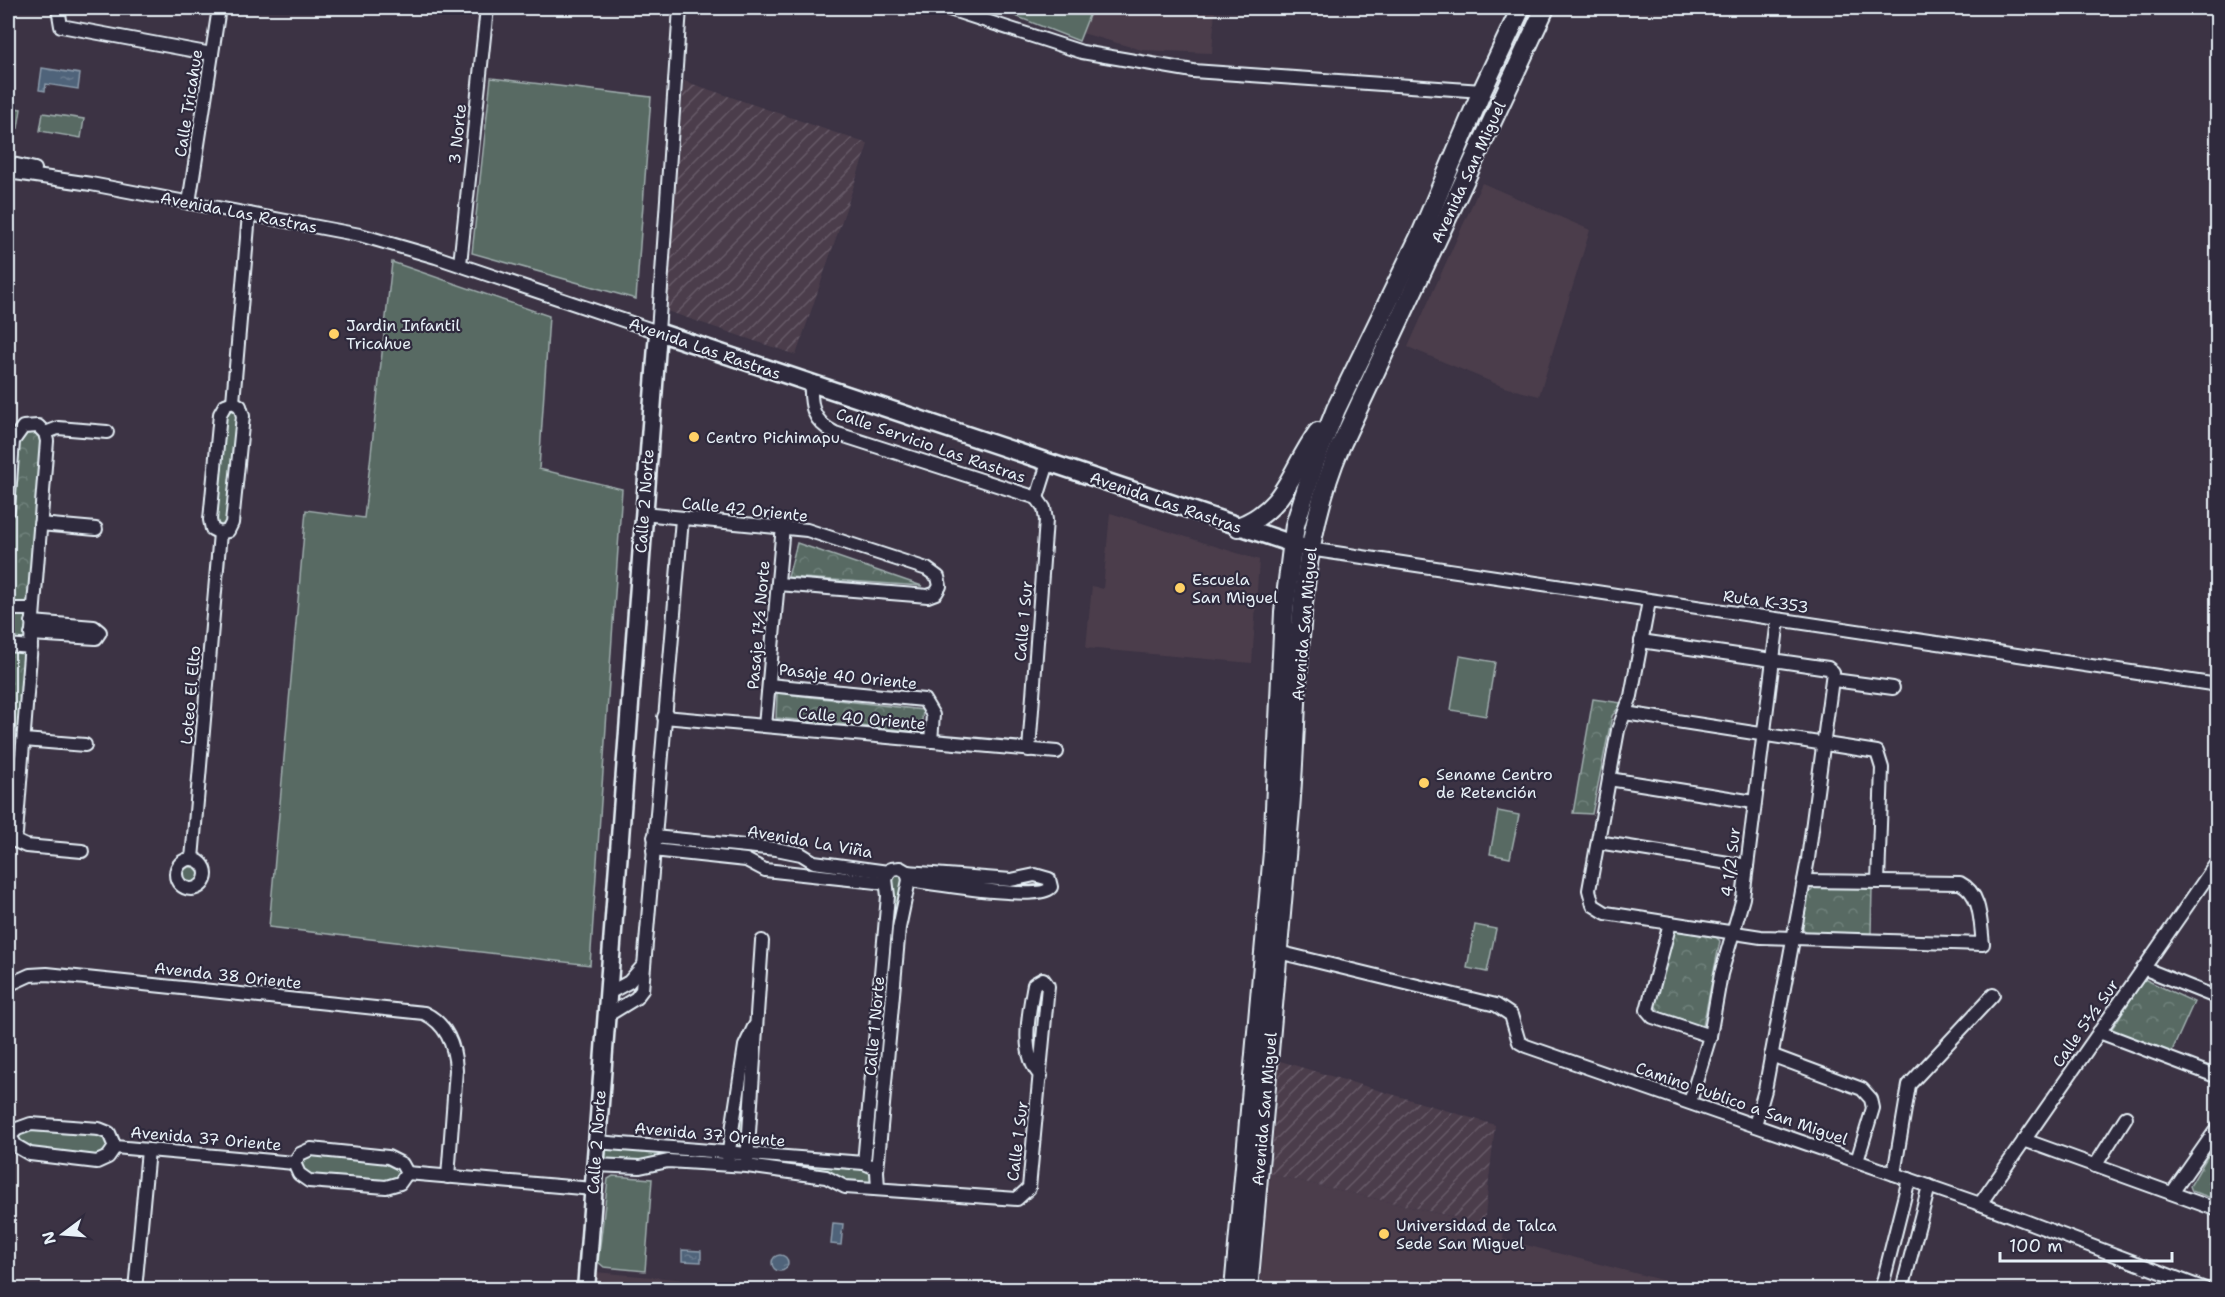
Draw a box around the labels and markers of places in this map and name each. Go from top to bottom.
place label: Jardin Infantil Tricahue [346,315,461,354]
marker: Jardin Infantil Tricahue [327,327,341,341]
place label: Centro Pichimapu [706,427,840,448]
marker: Centro Pichimapu [687,430,701,444]
place label: Escuela San Miguel [1192,569,1278,608]
marker: Escuela San Miguel [1173,581,1187,595]
place label: Sename Centro de Retención [1436,764,1553,803]
marker: Sename Centro de Retención [1417,776,1431,790]
place label: Universidad de Talca Sede San Miguel [1396,1215,1557,1254]
marker: Universidad de Talca Sede San Miguel [1377,1227,1391,1241]

